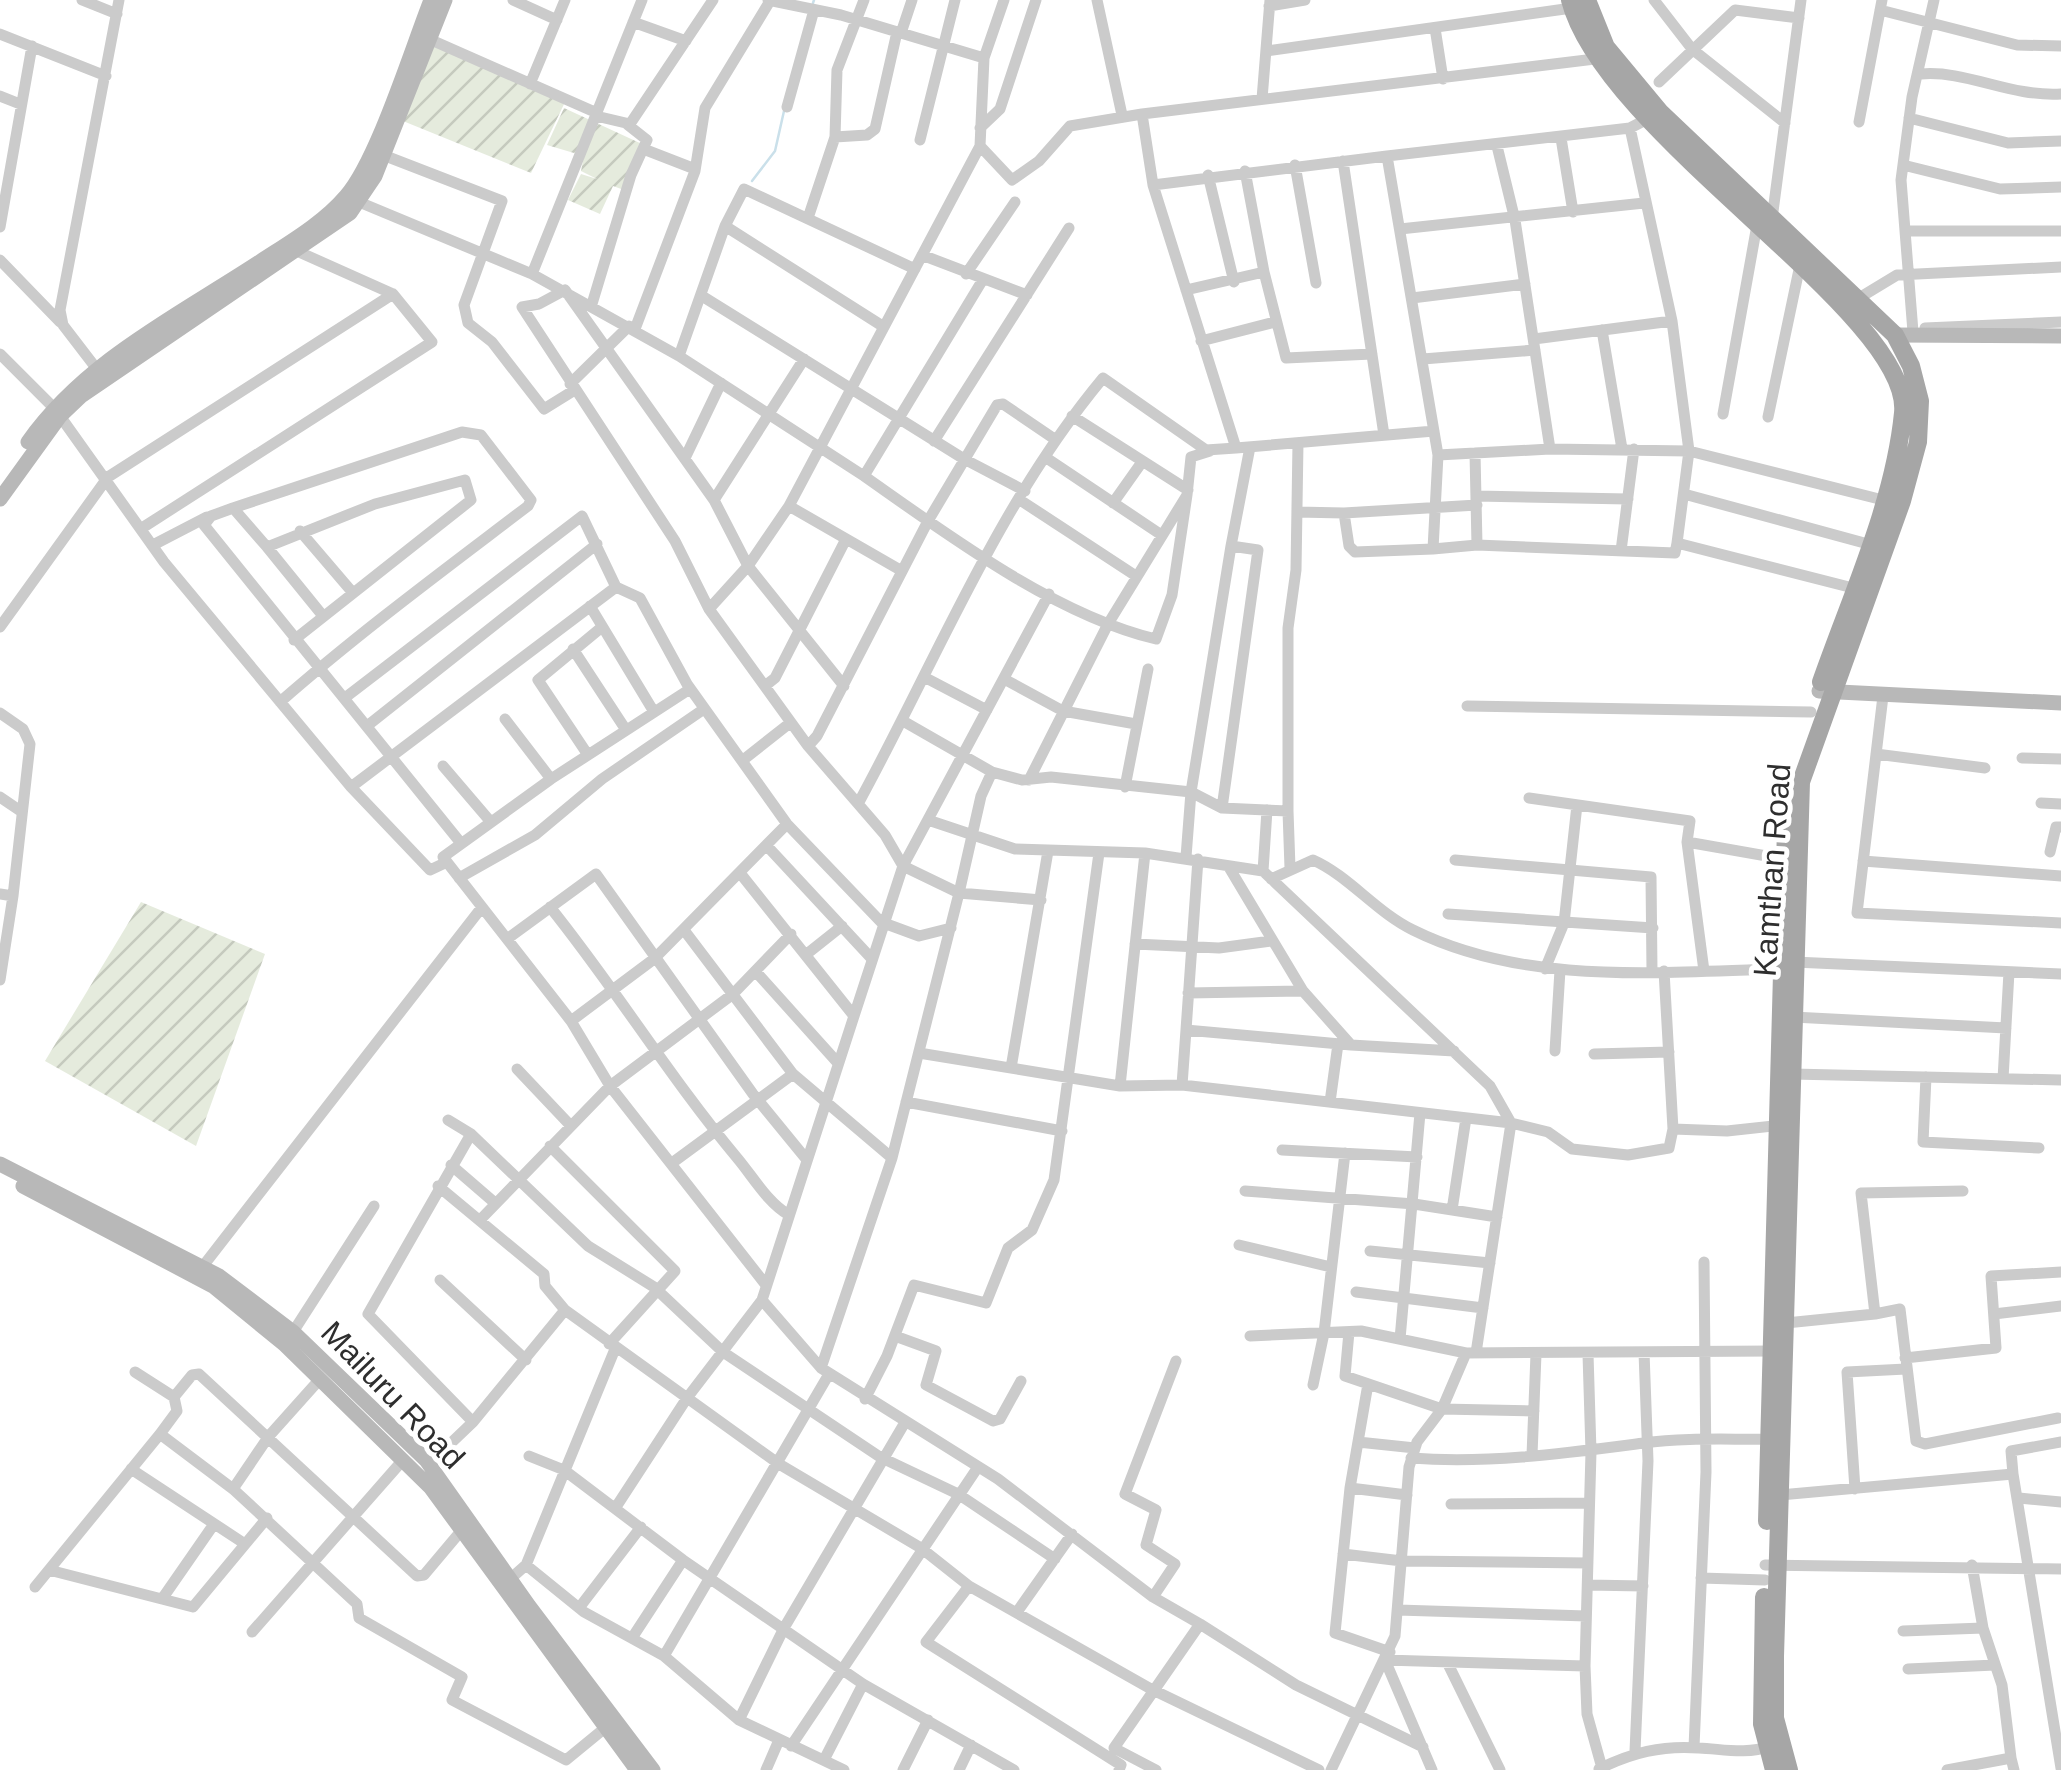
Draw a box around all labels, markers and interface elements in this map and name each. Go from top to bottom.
street label: Kamthan Road [1747,762,1797,978]
street label: Mailuru Road [314,1314,472,1476]

